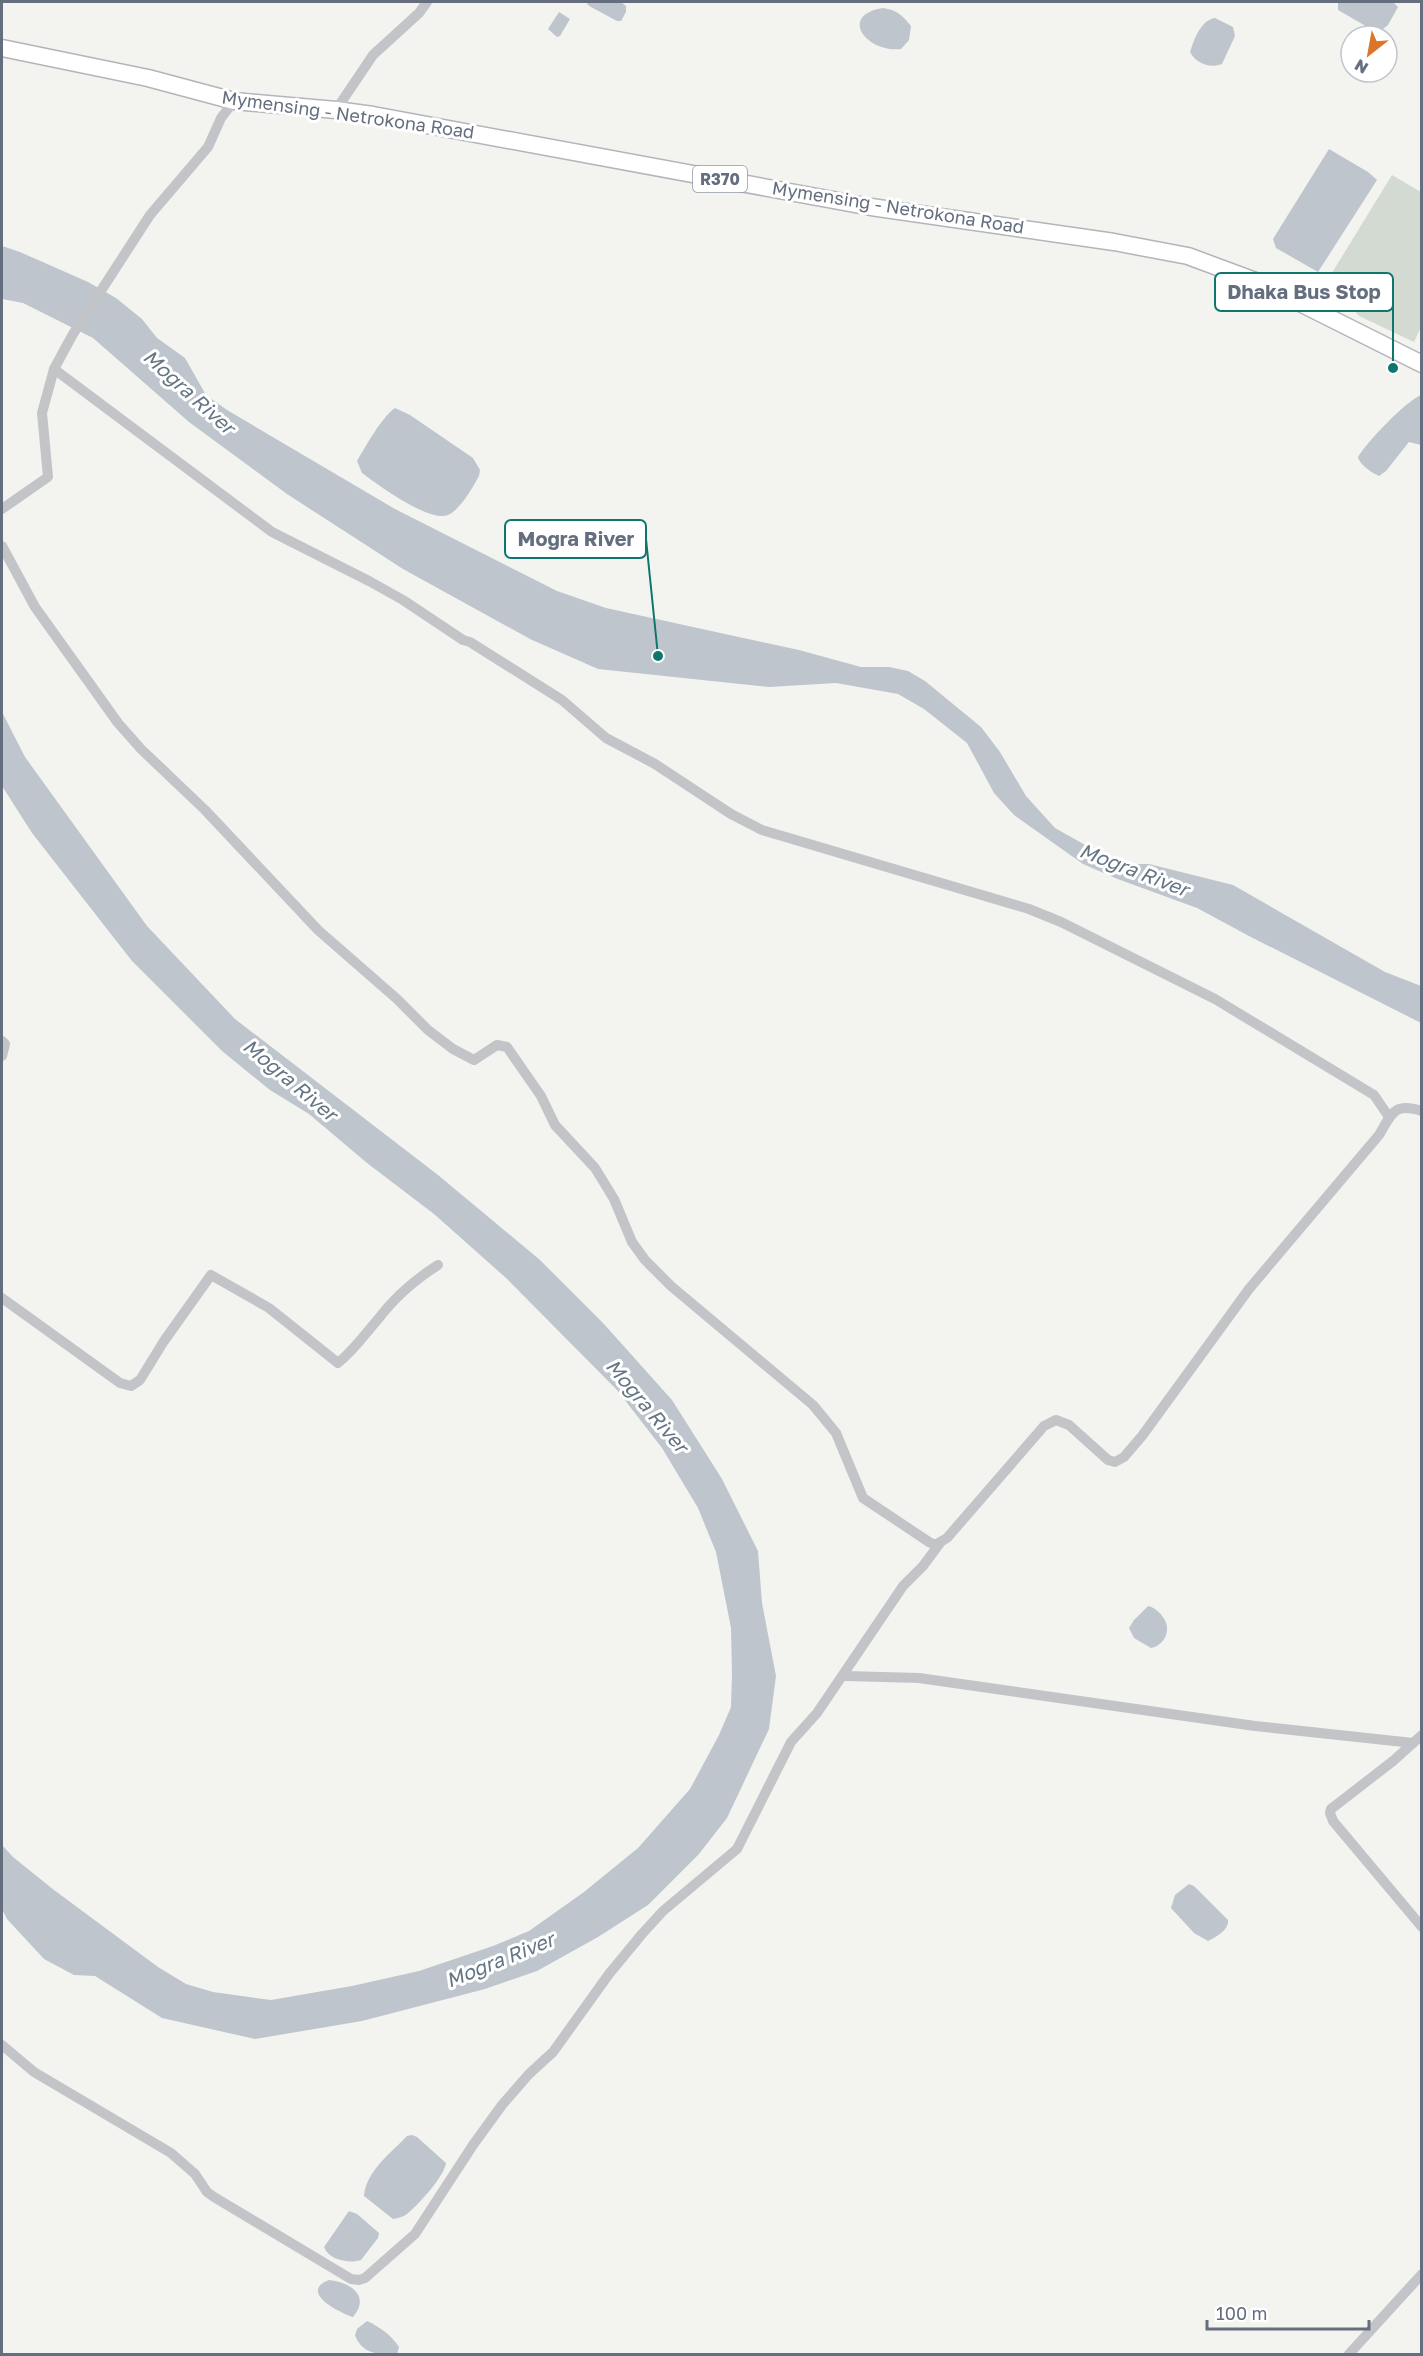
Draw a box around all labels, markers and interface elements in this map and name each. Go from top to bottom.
north arrow [1339,24,1399,84]
text: N [1351,55,1372,79]
street label: Mymensing - Netrokona Road [220,85,476,143]
road number: R370 [693,166,747,192]
street label: Mymensing - Netrokona Road [771,176,1026,238]
callout: Dhaka Bus Stop [1215,273,1393,311]
text: Dhaka Bus Stop [1227,279,1381,303]
water label: Mogra River [138,344,243,441]
callout: Mogra River [505,520,646,558]
text: Mogra River [518,526,635,550]
water label: Mogra River [1076,837,1195,903]
water label: Mogra River [238,1033,345,1128]
water label: Mogra River [601,1354,696,1460]
water label: Mogra River [442,1925,561,1993]
scale bar [1207,2293,1369,2331]
text: 100 m [1216,2302,1267,2324]

